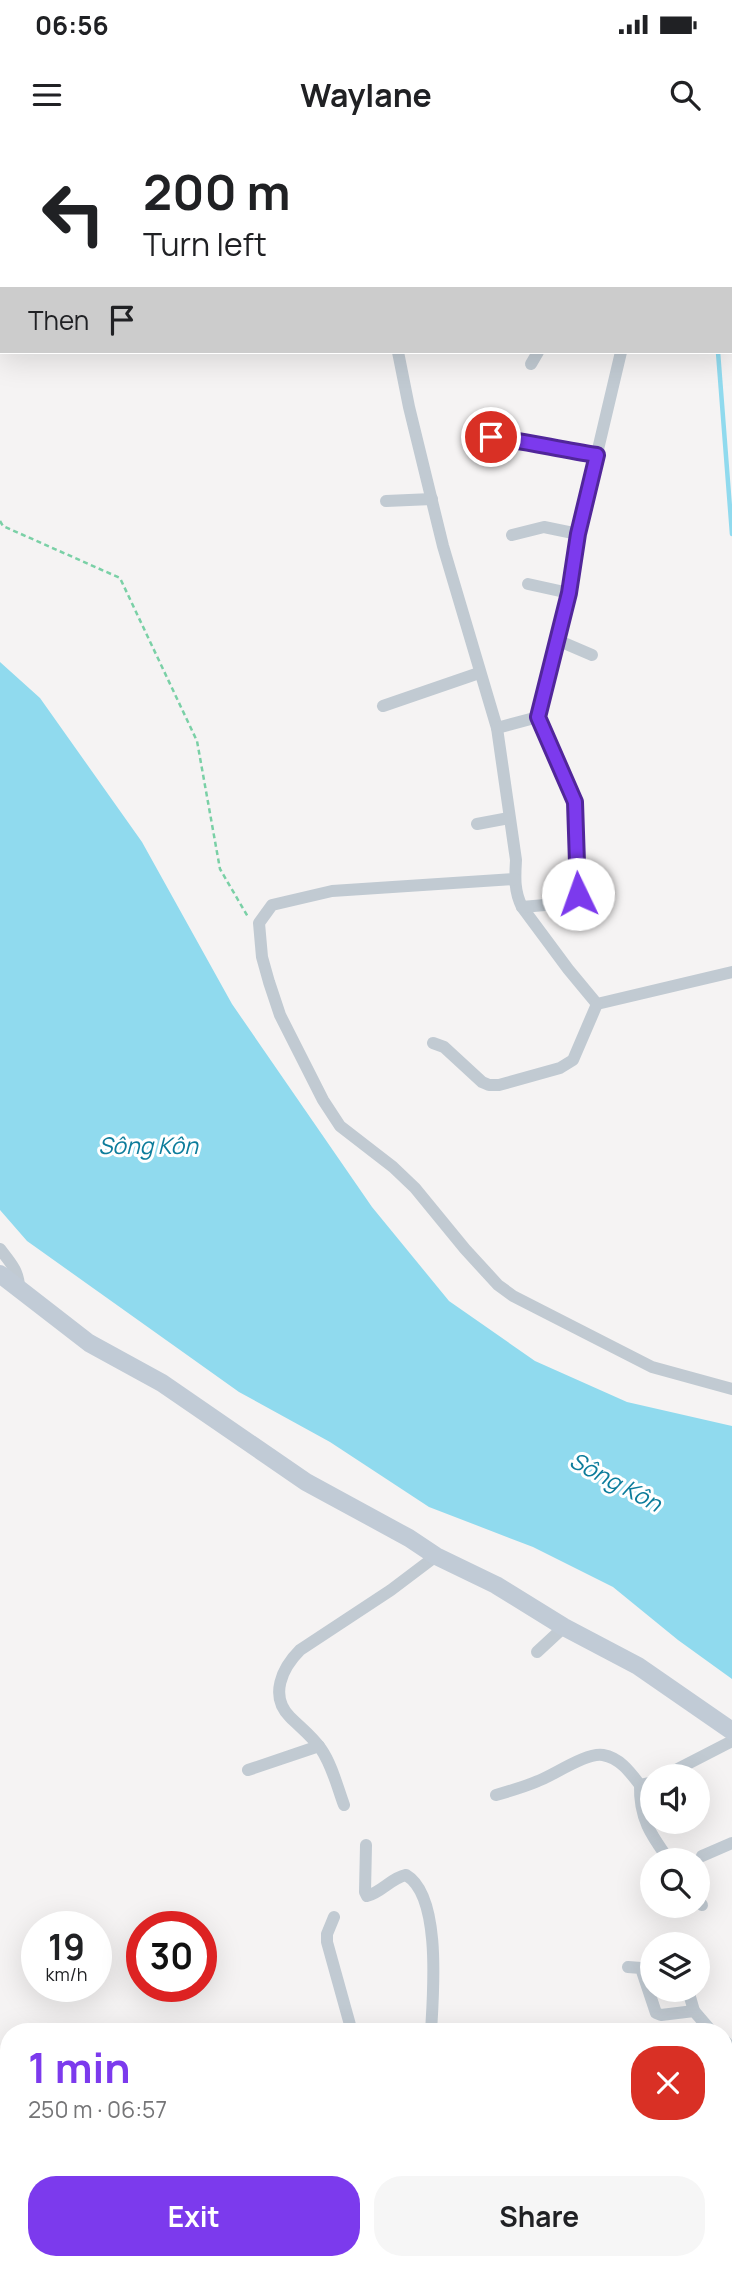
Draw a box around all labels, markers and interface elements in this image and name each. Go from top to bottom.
text: 06:56 [35,7,109,43]
text: Waylane [300,73,432,117]
icon: menu [28,76,66,114]
icon: search [666,76,704,114]
text: 200 m [143,158,291,225]
icon: left [28,168,119,259]
text: Turn left [143,222,267,266]
icon: arrive [103,301,141,339]
text: Then [28,302,89,338]
pin [461,407,521,467]
icon: arrive [472,418,510,456]
position arrow [541,857,615,931]
water label: Sông Kôn [98,1129,199,1161]
water label: Sông Kôn [564,1443,669,1519]
map controls [640,1764,710,2002]
button: sound [640,1764,710,1834]
button: search [640,1848,710,1918]
speed limit sign: 30 [126,1911,217,2002]
text: 19 [48,1923,85,1971]
button: layers [640,1932,710,2002]
text: km/h [46,1962,87,1986]
text: 1 min [28,2038,131,2096]
button: close [631,2046,705,2120]
text: 250 m · 06:57 [28,2093,167,2125]
button: Exit [28,2176,360,2256]
button: Share [374,2176,705,2256]

